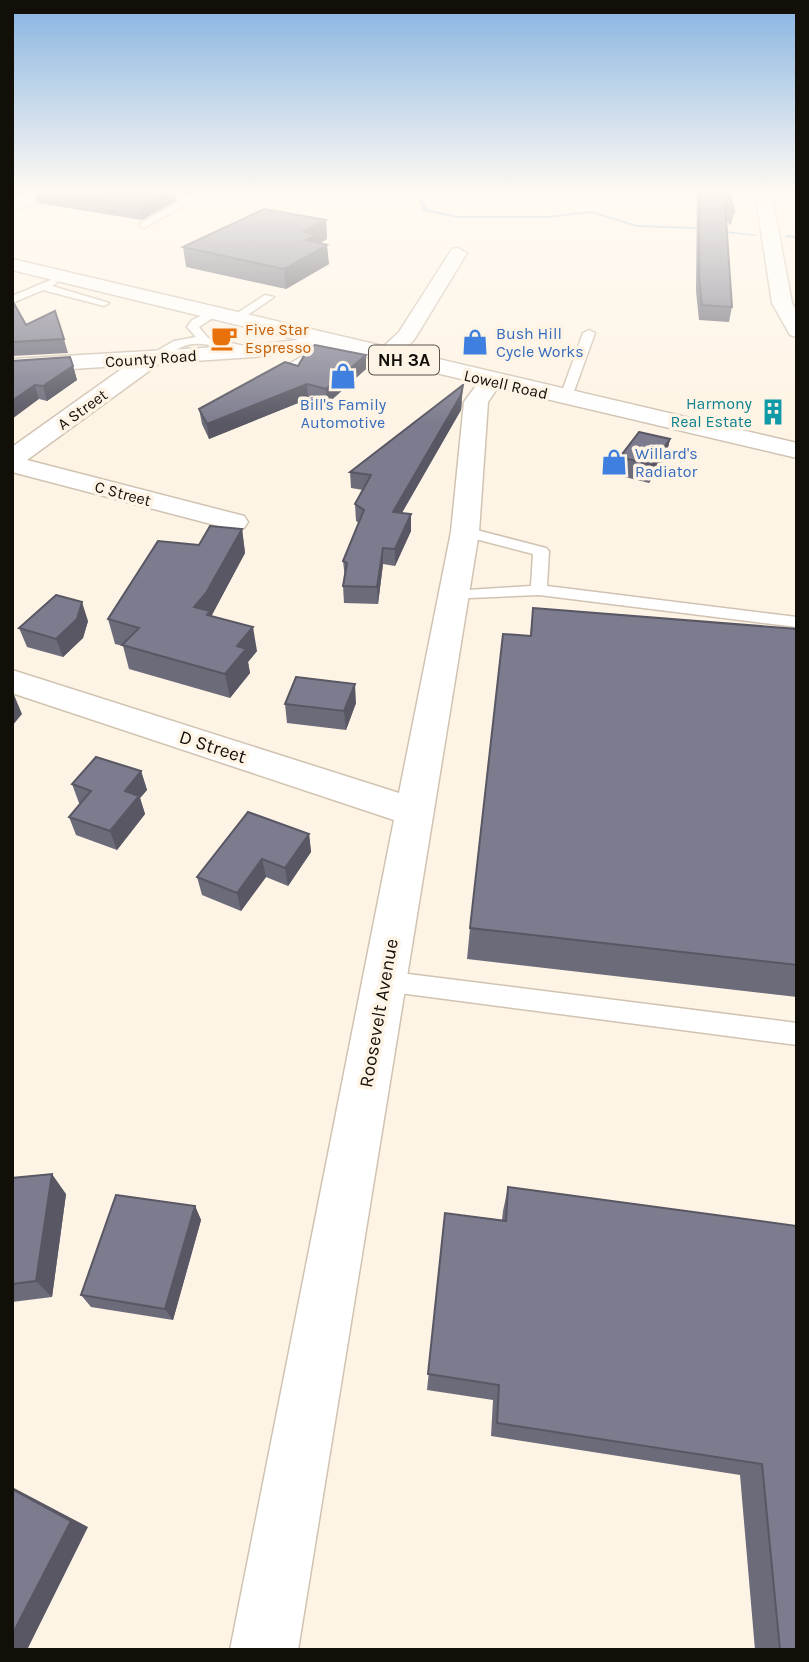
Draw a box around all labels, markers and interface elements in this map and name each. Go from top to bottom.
place label: Five Star Espresso [245,320,311,357]
cafe icon: Five Star Espresso [209,323,239,353]
place label: Bush Hill Cycle Works [496,324,584,361]
shop icon: Bush Hill Cycle Works [460,327,490,357]
street label: County Road [104,346,198,371]
road number: NH 3A [369,346,439,374]
shop icon: Bill's Family Automotive [328,361,358,391]
street label: Lowell Road [462,366,550,403]
street label: A Street [54,385,111,434]
place label: Harmony Real Estate [670,394,753,431]
place label: Bill's Family Automotive [300,395,387,432]
building icon: Harmony Real Estate [758,397,788,427]
place label: Willard's Radiator [635,444,698,481]
shop icon: Willard's Radiator [599,447,629,477]
street label: C Street [93,477,153,510]
street label: D Street [176,726,249,768]
street label: Roosevelt Avenue [355,937,403,1089]

